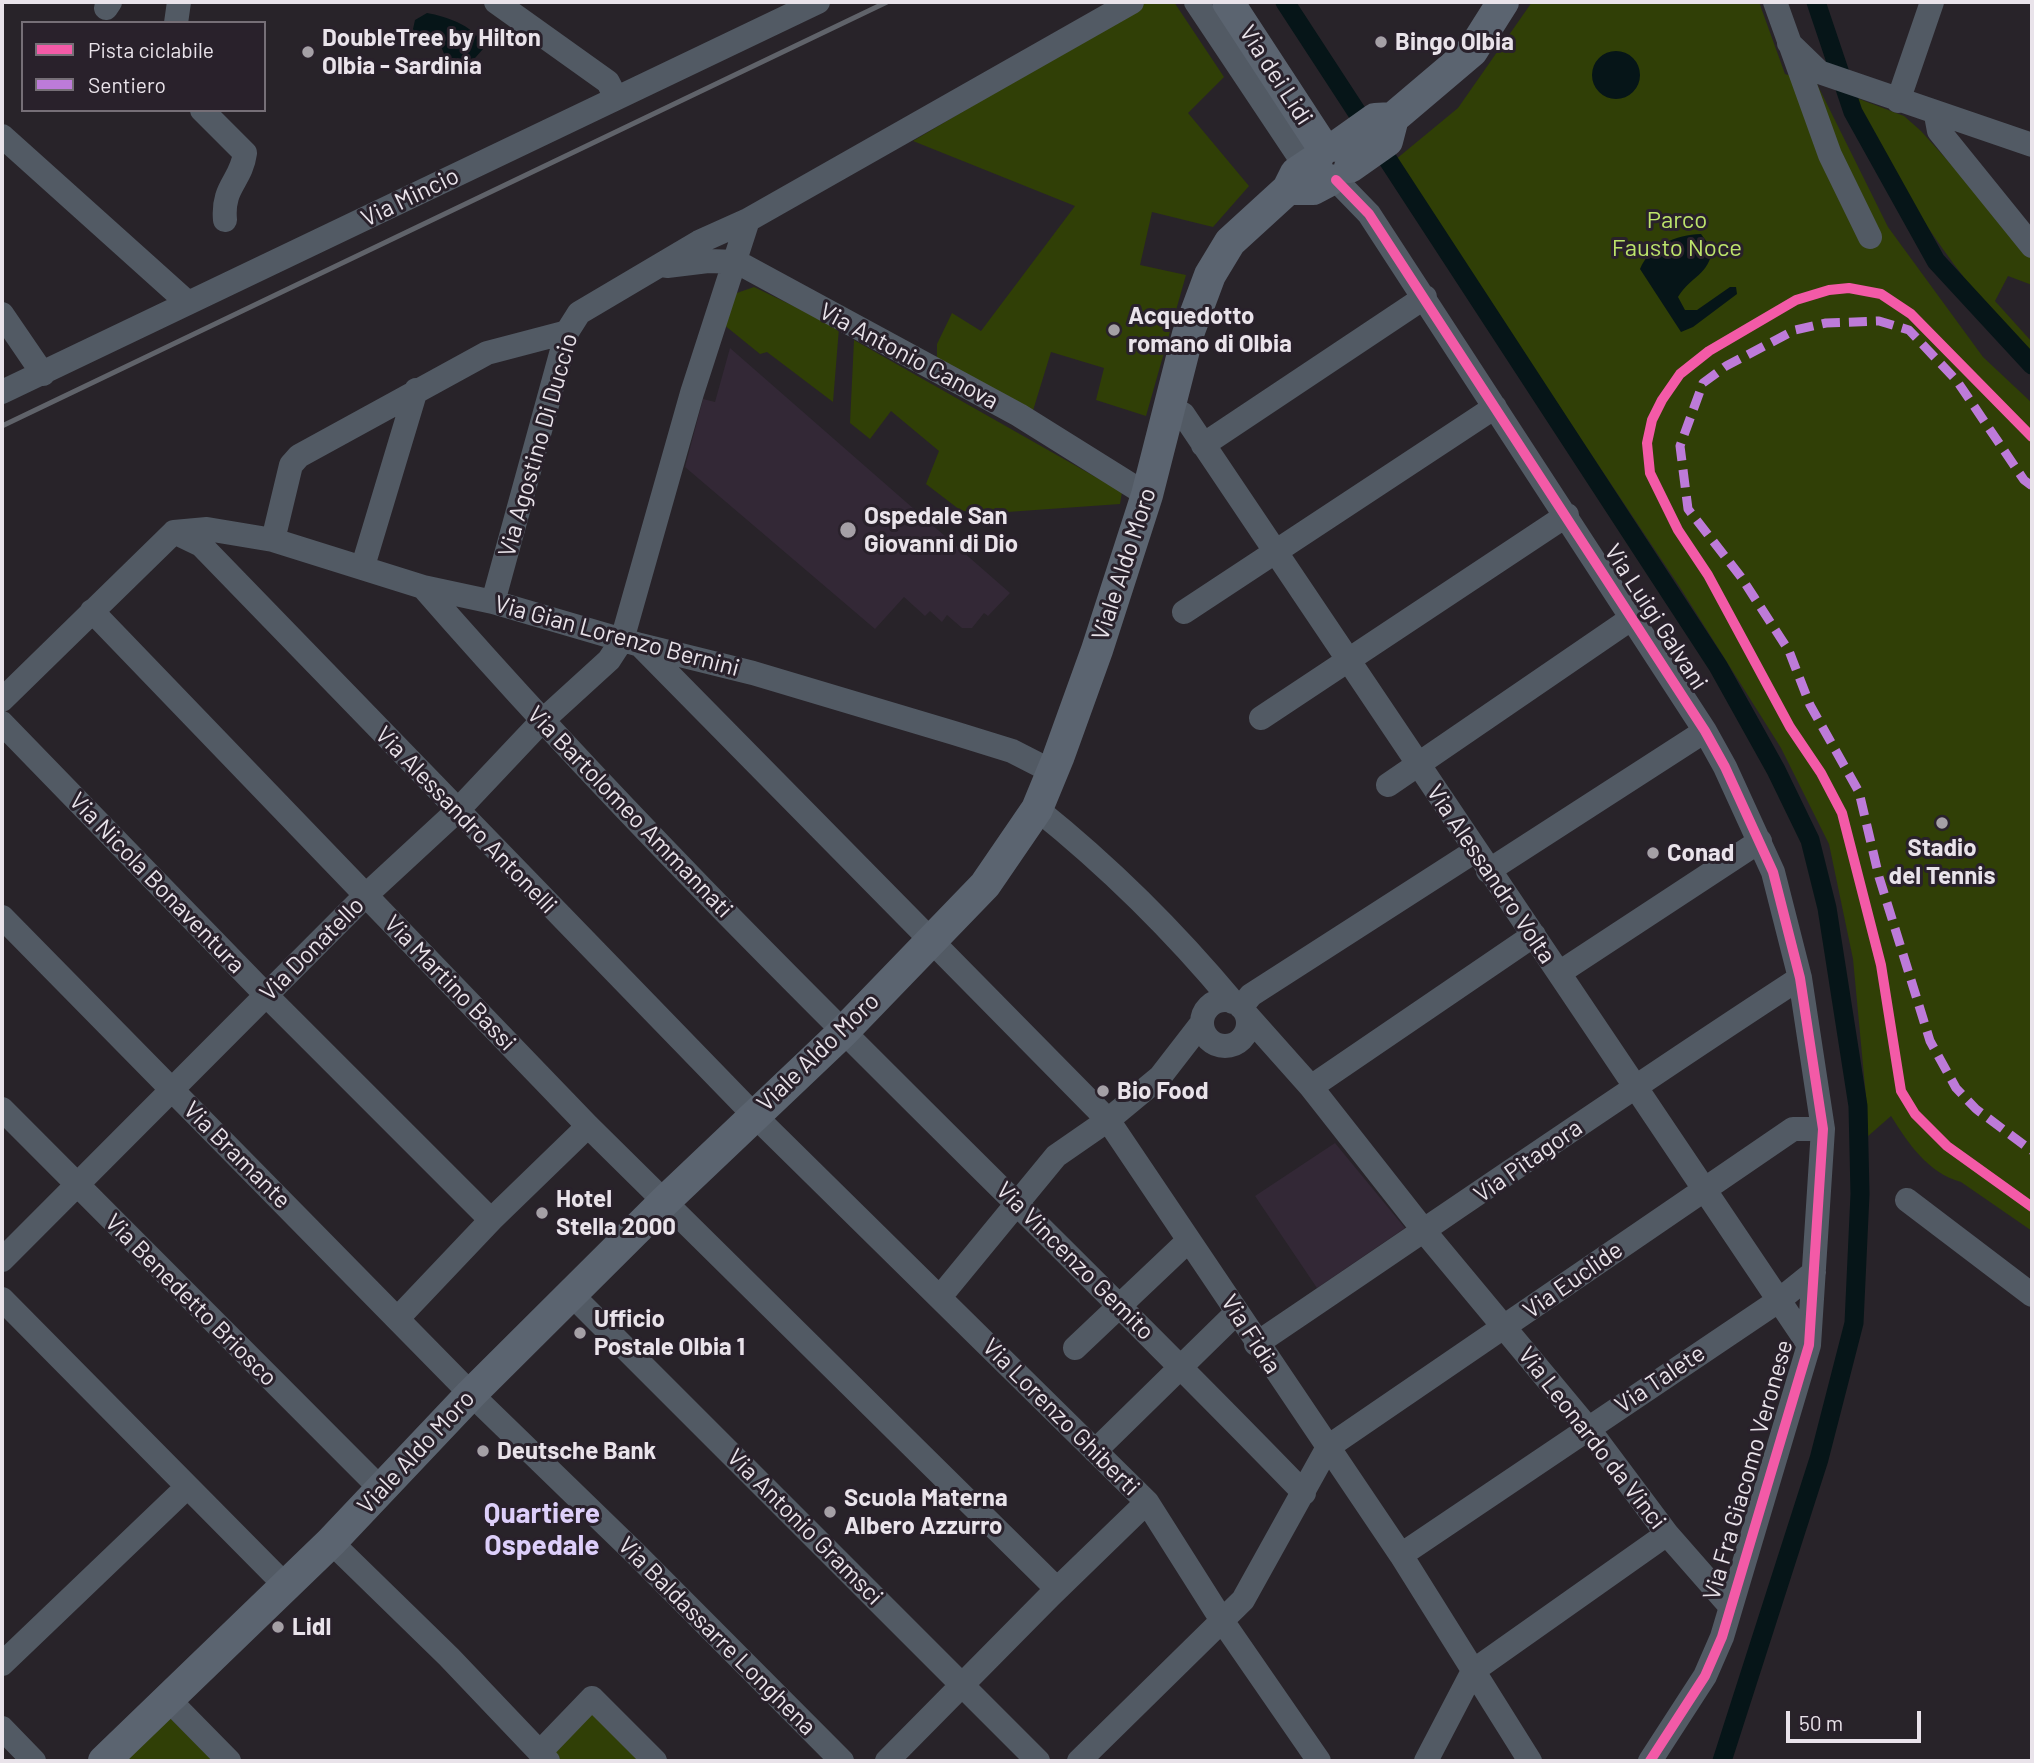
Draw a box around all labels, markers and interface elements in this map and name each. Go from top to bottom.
street label: Via dei Lidi [1233,20,1319,130]
legend [21,21,266,112]
place label: DoubleTree by Hilton Olbia - Sardinia [322,24,541,80]
place label: Bingo Olbia [1395,28,1514,56]
marker: Bingo Olbia [1373,34,1389,50]
text: Pista ciclabile [88,37,214,62]
marker: DoubleTree by Hilton Olbia - Sardinia [300,44,316,60]
text: Sentiero [88,72,166,97]
street label: Via Mincio [356,161,464,233]
park label: Parco Fausto Noce [1612,206,1742,262]
street label: Via Antonio Canova [815,297,1003,415]
place label: Acquedotto romano di Olbia [1128,302,1292,358]
marker: Acquedotto romano di Olbia [1106,322,1122,338]
street label: Via Agostino Di Duccio [492,330,584,560]
street label: Viale Aldo Moro [1086,484,1162,644]
place label: Ospedale San Giovanni di Dio [864,502,1018,558]
marker: Ospedale San Giovanni di Dio [838,520,858,540]
street label: Via Luigi Galvani [1598,539,1714,695]
street label: Via Gian Lorenzo Bernini [491,589,743,683]
street label: Via Bartolomeo Ammannati [521,700,739,924]
street label: Via Alessandro Antonelli [369,720,563,920]
street label: Via Alessandro Volta [1420,779,1562,969]
street label: Via Nicola Bonaventura [63,787,251,979]
marker: Stadio del Tennis [1934,815,1950,831]
place label: Stadio del Tennis [1889,834,1995,890]
place label: Conad [1667,839,1734,867]
marker: Conad [1645,845,1661,861]
street label: Via Donatello [254,891,370,1007]
street label: Via Martino Bassi [378,909,522,1057]
street label: Viale Aldo Moro [751,987,885,1117]
place label: Bio Food [1117,1077,1209,1105]
marker: Bio Food [1095,1083,1111,1099]
street label: Via Bramante [177,1095,297,1215]
street label: Via Pitagora [1468,1113,1588,1209]
street label: Via Vincenzo Gemito [990,1176,1160,1346]
place label: Hotel Stella 2000 [556,1185,676,1241]
marker: Hotel Stella 2000 [534,1205,550,1221]
street label: Via Benedetto Briosco [99,1208,283,1392]
street label: Via Euclide [1518,1235,1628,1325]
street label: Via Fidia [1215,1289,1287,1379]
place label: Ufficio Postale Olbia 1 [594,1305,745,1361]
marker: Ufficio Postale Olbia 1 [572,1325,588,1341]
street label: Via Lorenzo Ghiberti [976,1332,1146,1502]
street label: Via Fra Giacomo Veronese [1697,1336,1799,1604]
street label: Via Talete [1610,1338,1710,1420]
street label: Via Leonardo da Vinci [1512,1341,1672,1535]
street label: Viale Aldo Moro [351,1384,481,1520]
place label: Deutsche Bank [497,1437,656,1465]
marker: Deutsche Bank [475,1443,491,1459]
street label: Via Antonio Gramsci [721,1443,889,1611]
place label: Scuola Materna Albero Azzurro [844,1484,1008,1540]
district label: Quartiere Ospedale [484,1497,600,1563]
marker: Scuola Materna Albero Azzurro [822,1504,838,1520]
street label: Via Baldassarre Longhena [612,1531,822,1741]
place label: Lidl [292,1613,331,1641]
marker: Lidl [270,1619,286,1635]
scale bar [1789,1696,1924,1740]
text: 50 m [1799,1710,1843,1735]

